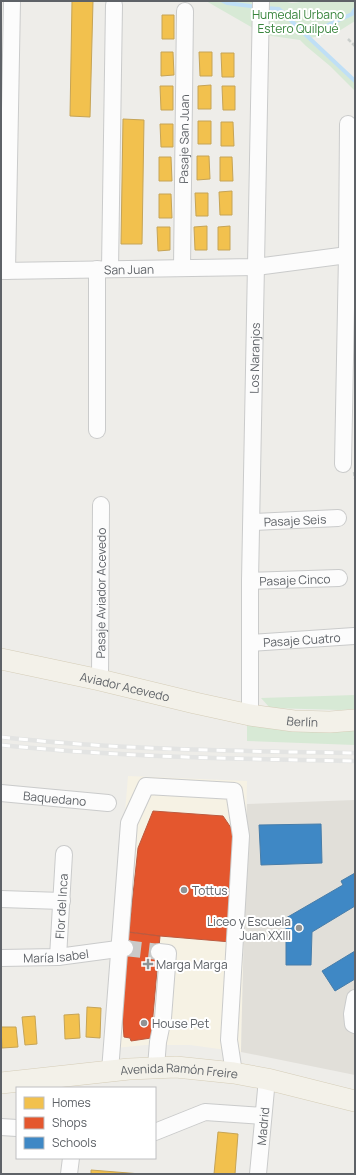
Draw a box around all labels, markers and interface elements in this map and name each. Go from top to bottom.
park label: Humedal Urbano Estero Quilpué [252,6,344,37]
street label: Pasaje San Juan [174,94,193,184]
street label: San Juan [104,260,154,278]
street label: Los Naranjos [245,322,263,394]
street label: Pasaje Seis [263,510,327,530]
street label: Pasaje Aviador Acevedo [92,528,109,658]
street label: Pasaje Cinco [259,570,331,589]
street label: Pasaje Cuatro [263,628,341,651]
street label: Aviador Acevedo [79,668,172,705]
street label: Berlín [286,712,318,730]
street label: Baquedano [22,787,87,809]
street label: Flor del Inca [51,873,71,939]
place label: Tottus [192,882,228,899]
marker: Tottus [179,885,189,895]
place label: Liceo y Escuela Juan XXIII [207,913,291,944]
marker: Liceo y Escuela Juan XXIII [294,923,304,933]
street label: María Isabel [23,944,90,966]
place label: Marga Marga [156,956,228,973]
marker: Marga Marga [143,959,153,969]
place label: House Pet [152,1015,209,1032]
marker: House Pet [139,1018,149,1028]
street label: Avenida Ramón Freire [119,1058,240,1082]
legend [16,1087,156,1159]
text: Homes [52,1094,91,1111]
street label: Madrid [252,1106,273,1146]
text: Shops [52,1114,87,1131]
text: Schools [52,1134,96,1151]

